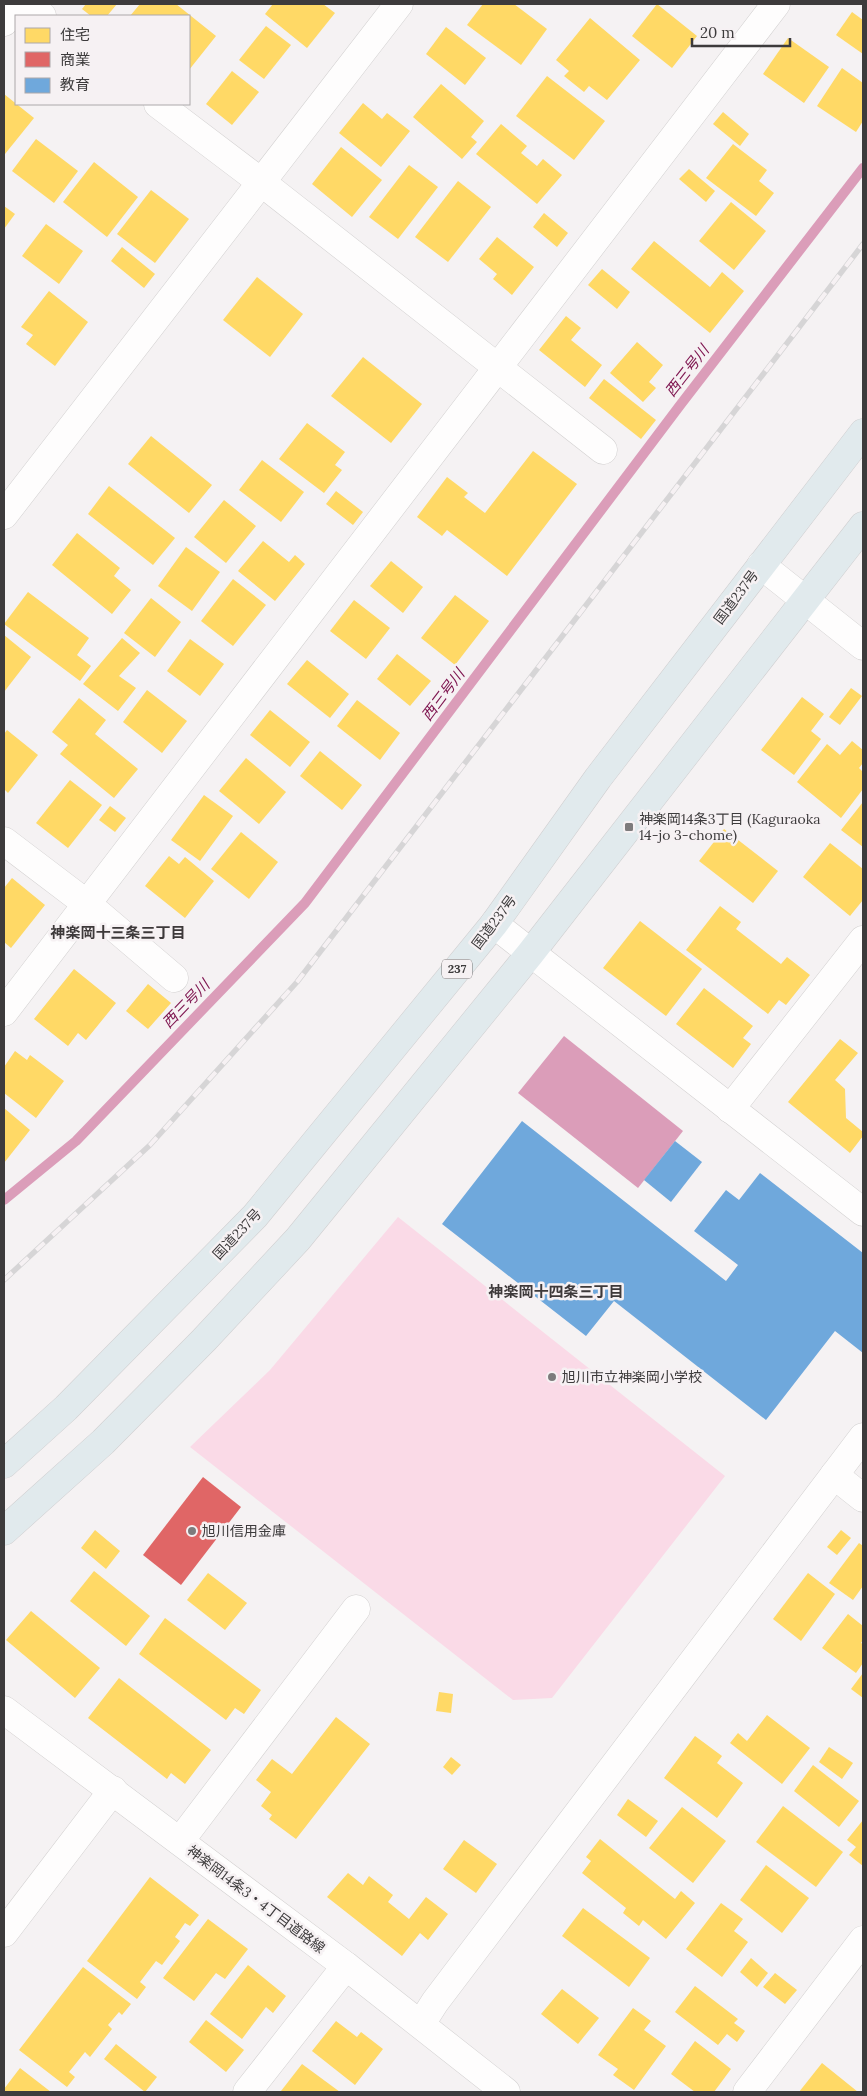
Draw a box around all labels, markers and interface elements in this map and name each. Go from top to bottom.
legend [15,15,190,105]
scale bar [692,15,790,47]
text: 20 m [700,23,735,42]
text: 住宅 [60,25,90,44]
text: 商業 [60,50,90,69]
text: 教育 [60,75,90,94]
water label: 西三号川 [661,340,714,400]
street label: 国道237号 [710,566,762,628]
water label: 西三号川 [417,663,469,724]
place label: 神楽岡14条3丁目 (Kaguraoka 14-jo 3-chome) [639,810,820,844]
marker: 神楽岡14条3丁目 (Kaguraoka 14-jo 3-chome) [623,821,635,833]
street label: 国道237号 [468,891,520,953]
district label: 神楽岡十三条三丁目 [49,923,186,942]
road number: 237 [442,960,472,979]
water label: 西三号川 [158,974,215,1032]
street label: 国道237号 [209,1205,265,1263]
district label: 神楽岡十四条三丁目 [487,1282,624,1301]
place label: 旭川市立神楽岡小学校 [562,1368,702,1386]
marker: 旭川市立神楽岡小学校 [546,1371,558,1383]
place label: 旭川信用金庫 [202,1522,286,1540]
marker: 旭川信用金庫 [186,1525,198,1537]
street label: 神楽岡14条3・4丁目道路線 [183,1841,329,1957]

